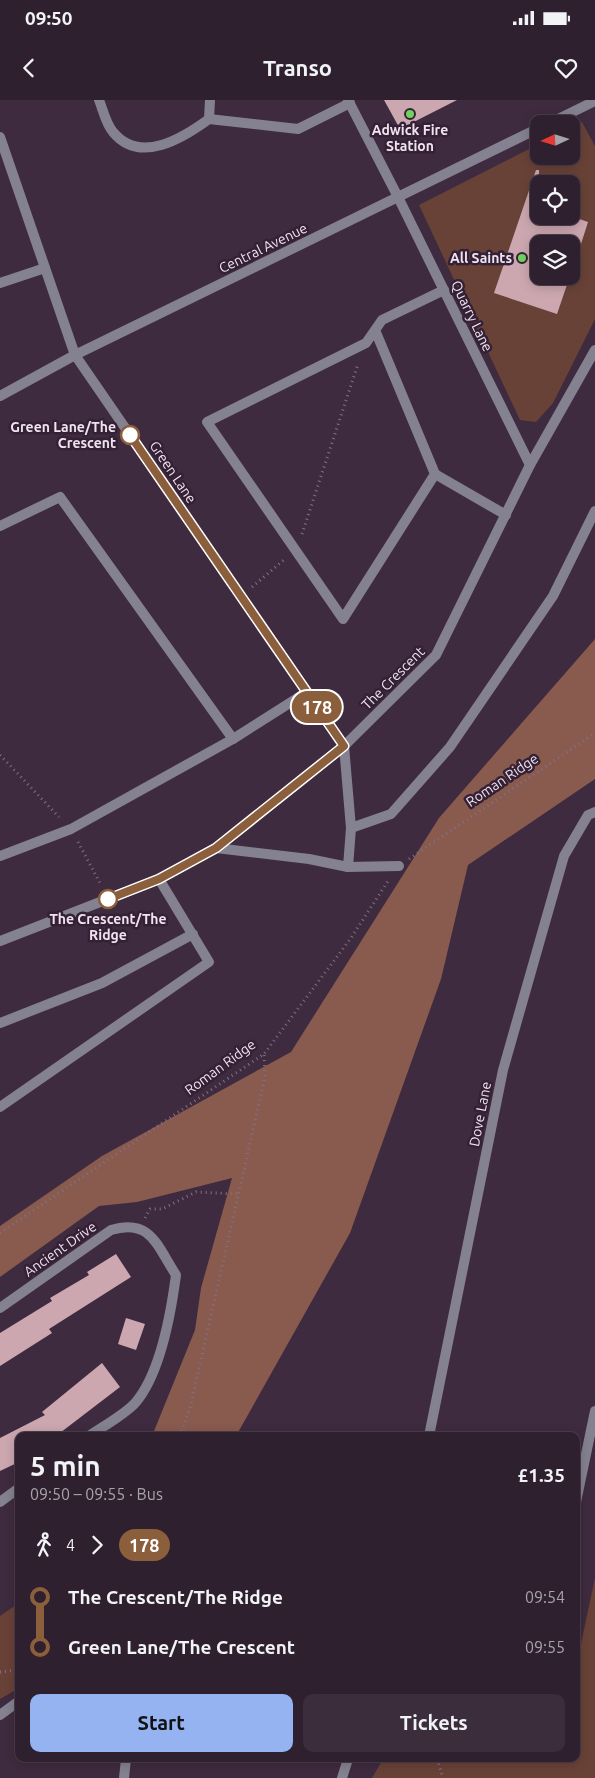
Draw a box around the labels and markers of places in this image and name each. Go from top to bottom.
marker: Adwick Fire Station [404,108,416,120]
place label: Adwick Fire Station [372,122,448,154]
place label: All Saints [450,250,512,266]
marker: All Saints [516,252,528,264]
place label: Green Lane/The Crescent [10,419,116,451]
marker: Green Lane/The Crescent [120,425,140,445]
marker: The Crescent/The Ridge [98,889,118,909]
place label: The Crescent/The Ridge [49,911,167,943]

